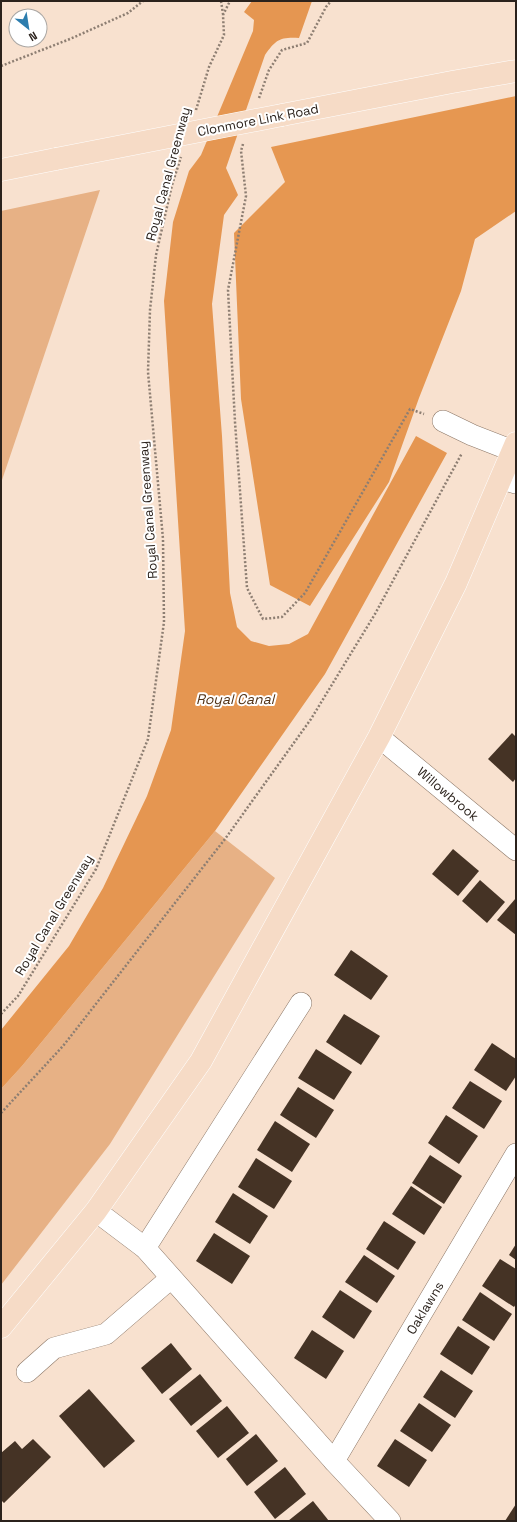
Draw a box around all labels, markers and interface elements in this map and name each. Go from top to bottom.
north arrow [8,8,48,48]
text: N [26,29,40,45]
street label: Clonmore Link Road [196,100,320,140]
street label: Royal Canal Greenway [142,105,194,243]
street label: Royal Canal Greenway [135,441,161,579]
water label: Royal Canal [196,690,276,708]
street label: Willowbrook [414,763,482,825]
street label: Royal Canal Greenway [11,851,97,979]
street label: Oaklawns [403,1278,448,1338]

